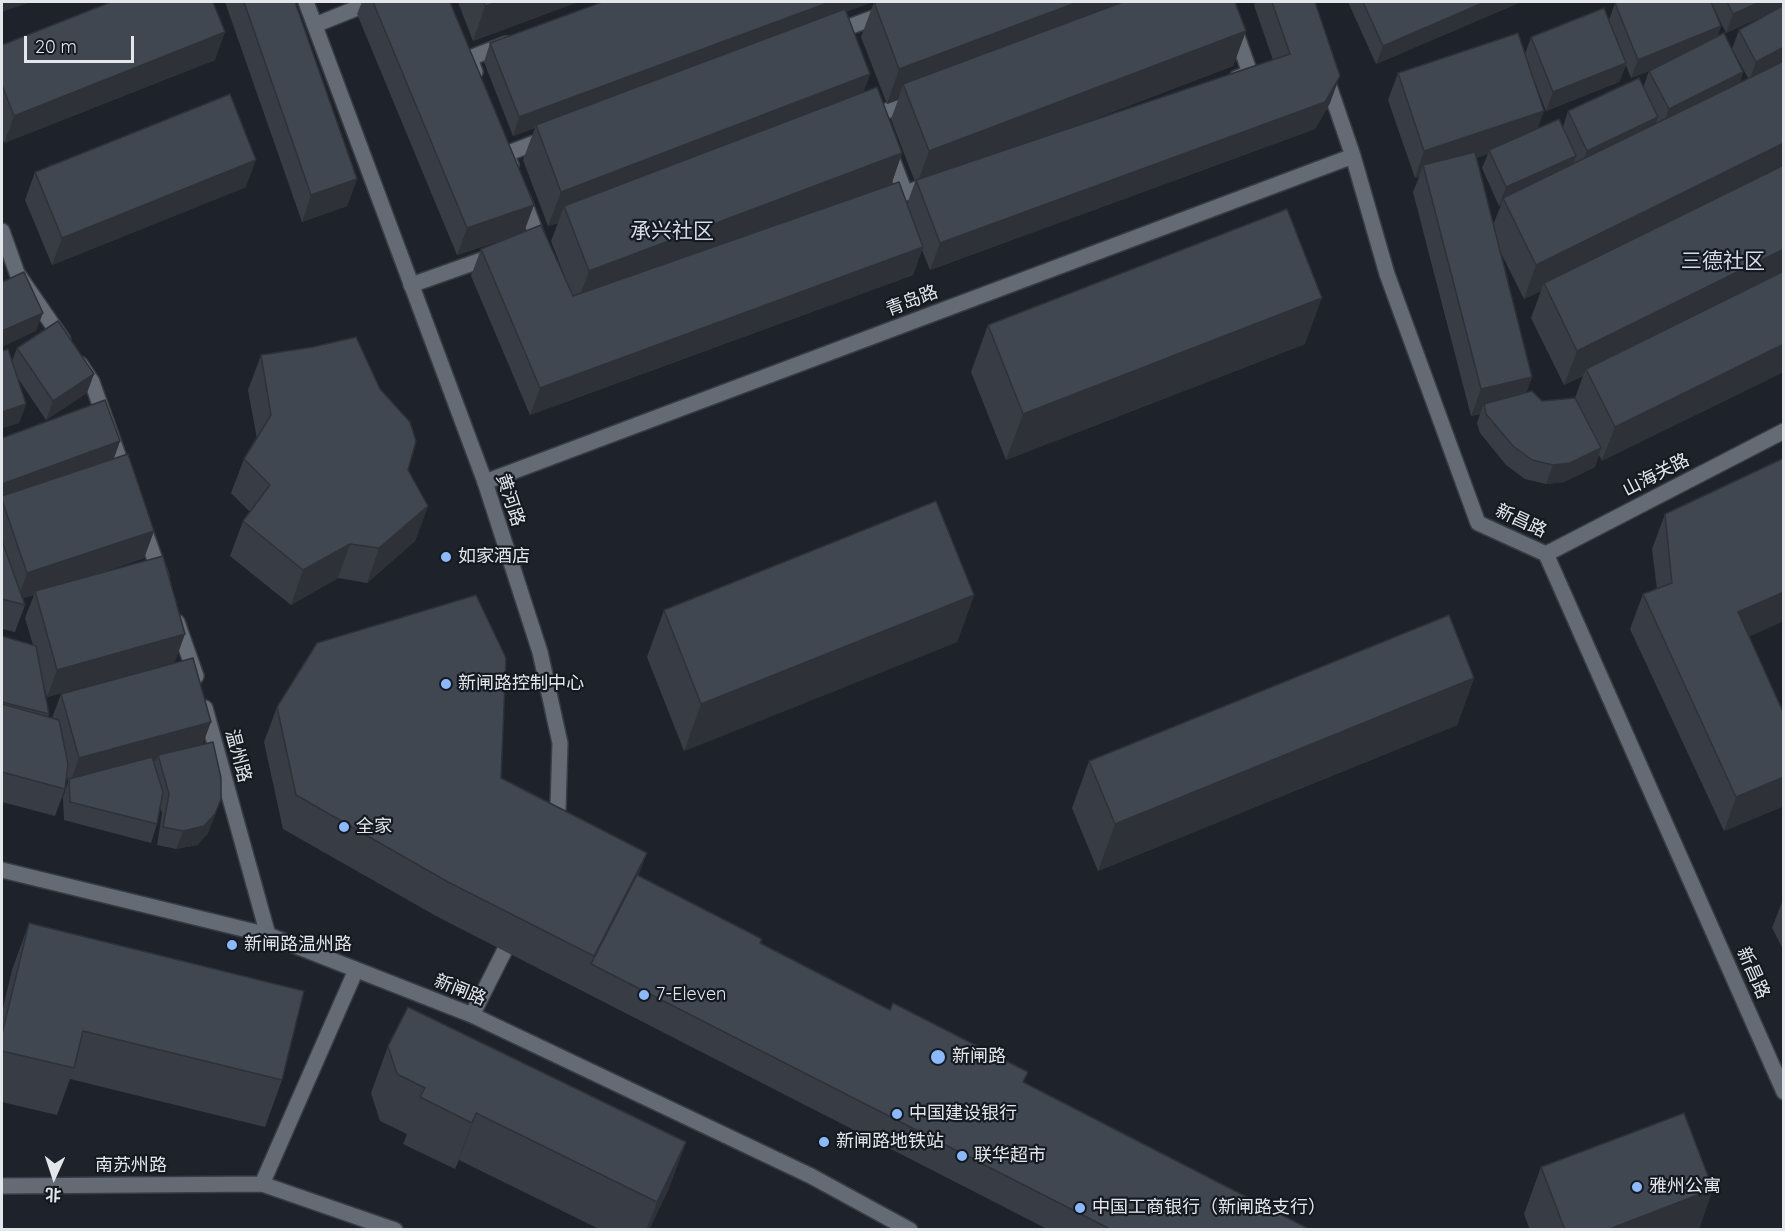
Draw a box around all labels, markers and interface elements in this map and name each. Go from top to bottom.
scale bar [27,24,136,62]
text: 20 m [35,35,77,58]
district label: 承兴社区 [630,219,714,245]
district label: 三德社区 [1681,249,1765,275]
street label: 青岛路 [883,281,941,321]
street label: 山海关路 [1619,449,1693,501]
street label: 黄河路 [491,471,529,529]
street label: 新昌路 [1492,500,1550,542]
place label: 如家酒店 [458,546,530,568]
marker: 如家酒店 [439,550,453,564]
place label: 新闸路控制中心 [458,673,584,695]
marker: 新闸路控制中心 [439,677,453,691]
street label: 温州路 [221,727,255,785]
place label: 全家 [356,816,392,838]
marker: 全家 [337,820,351,834]
place label: 新闸路温州路 [244,934,352,956]
marker: 新闸路温州路 [225,938,239,952]
street label: 新昌路 [1732,944,1774,1002]
street label: 新闸路 [431,970,489,1010]
place label: 7-Eleven [656,984,727,1006]
marker: 7-Eleven [637,988,651,1002]
place label: 新闸路 [952,1046,1006,1068]
marker: 新闸路 [929,1048,947,1066]
place label: 中国建设银行 [909,1103,1017,1125]
marker: 中国建设银行 [890,1107,904,1121]
place label: 新闸路地铁站 [836,1131,944,1153]
marker: 新闸路地铁站 [817,1135,831,1149]
place label: 联华超市 [974,1145,1046,1167]
north arrow [24,1147,84,1207]
marker: 联华超市 [955,1149,969,1163]
street label: 南苏州路 [95,1155,167,1177]
place label: 雅州公寓 [1649,1176,1721,1198]
marker: 雅州公寓 [1630,1180,1644,1194]
text: 北 [45,1185,62,1205]
place label: 中国工商银行（新闸路支行） [1092,1197,1326,1219]
marker: 中国工商银行（新闸路支行） [1073,1201,1087,1215]

